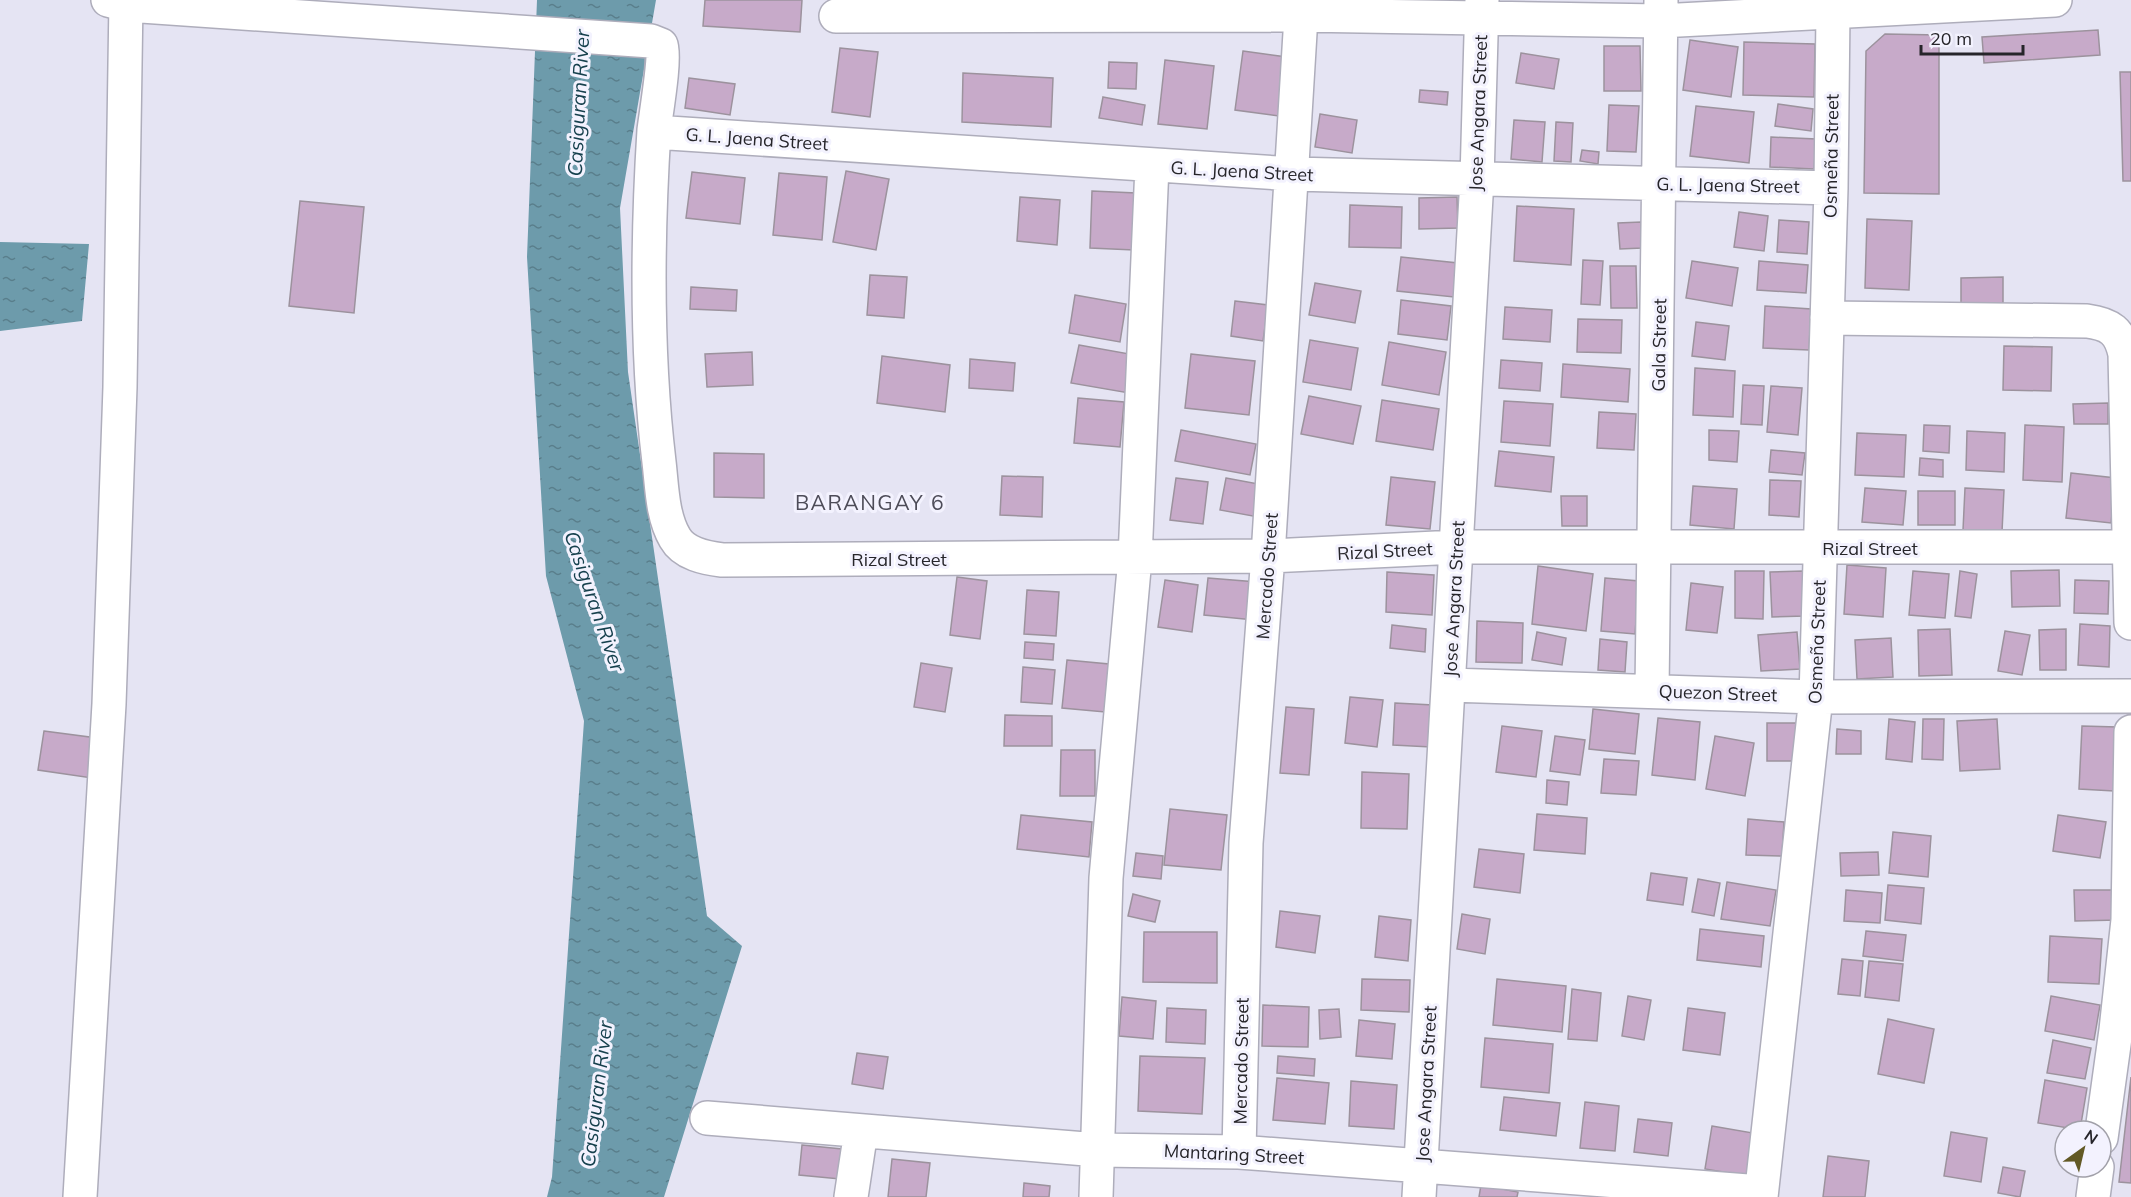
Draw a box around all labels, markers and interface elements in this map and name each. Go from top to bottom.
scale bar [1921,18,2023,56]
text: 20 m [1930,27,1972,50]
water label: Casiguran River [562,28,594,177]
street label: Jose Angara Street [1464,34,1492,192]
street label: Osmeña Street [1818,94,1844,218]
street label: G. L. Jaena Street [685,123,829,155]
street label: G. L. Jaena Street [1170,156,1314,186]
street label: G. L. Jaena Street [1656,172,1800,198]
street label: Gala Street [1647,298,1671,392]
district label: BARANGAY 6 [795,489,945,515]
street label: Mercado Street [1251,512,1283,640]
street label: Jose Angara Street [1438,520,1470,678]
water label: Casiguran River [559,527,631,675]
street label: Rizal Street [1337,537,1433,565]
street label: Rizal Street [1822,537,1918,560]
street label: Rizal Street [851,548,947,571]
street label: Osmeña Street [1803,580,1831,704]
street label: Quezon Street [1658,679,1778,707]
street label: Mercado Street [1228,997,1254,1125]
street label: Jose Angara Street [1410,1005,1442,1163]
water label: Casiguran River [575,1019,617,1168]
north arrow [2053,1119,2113,1179]
text: N [2081,1125,2102,1148]
street label: Mantaring Street [1163,1139,1305,1169]

